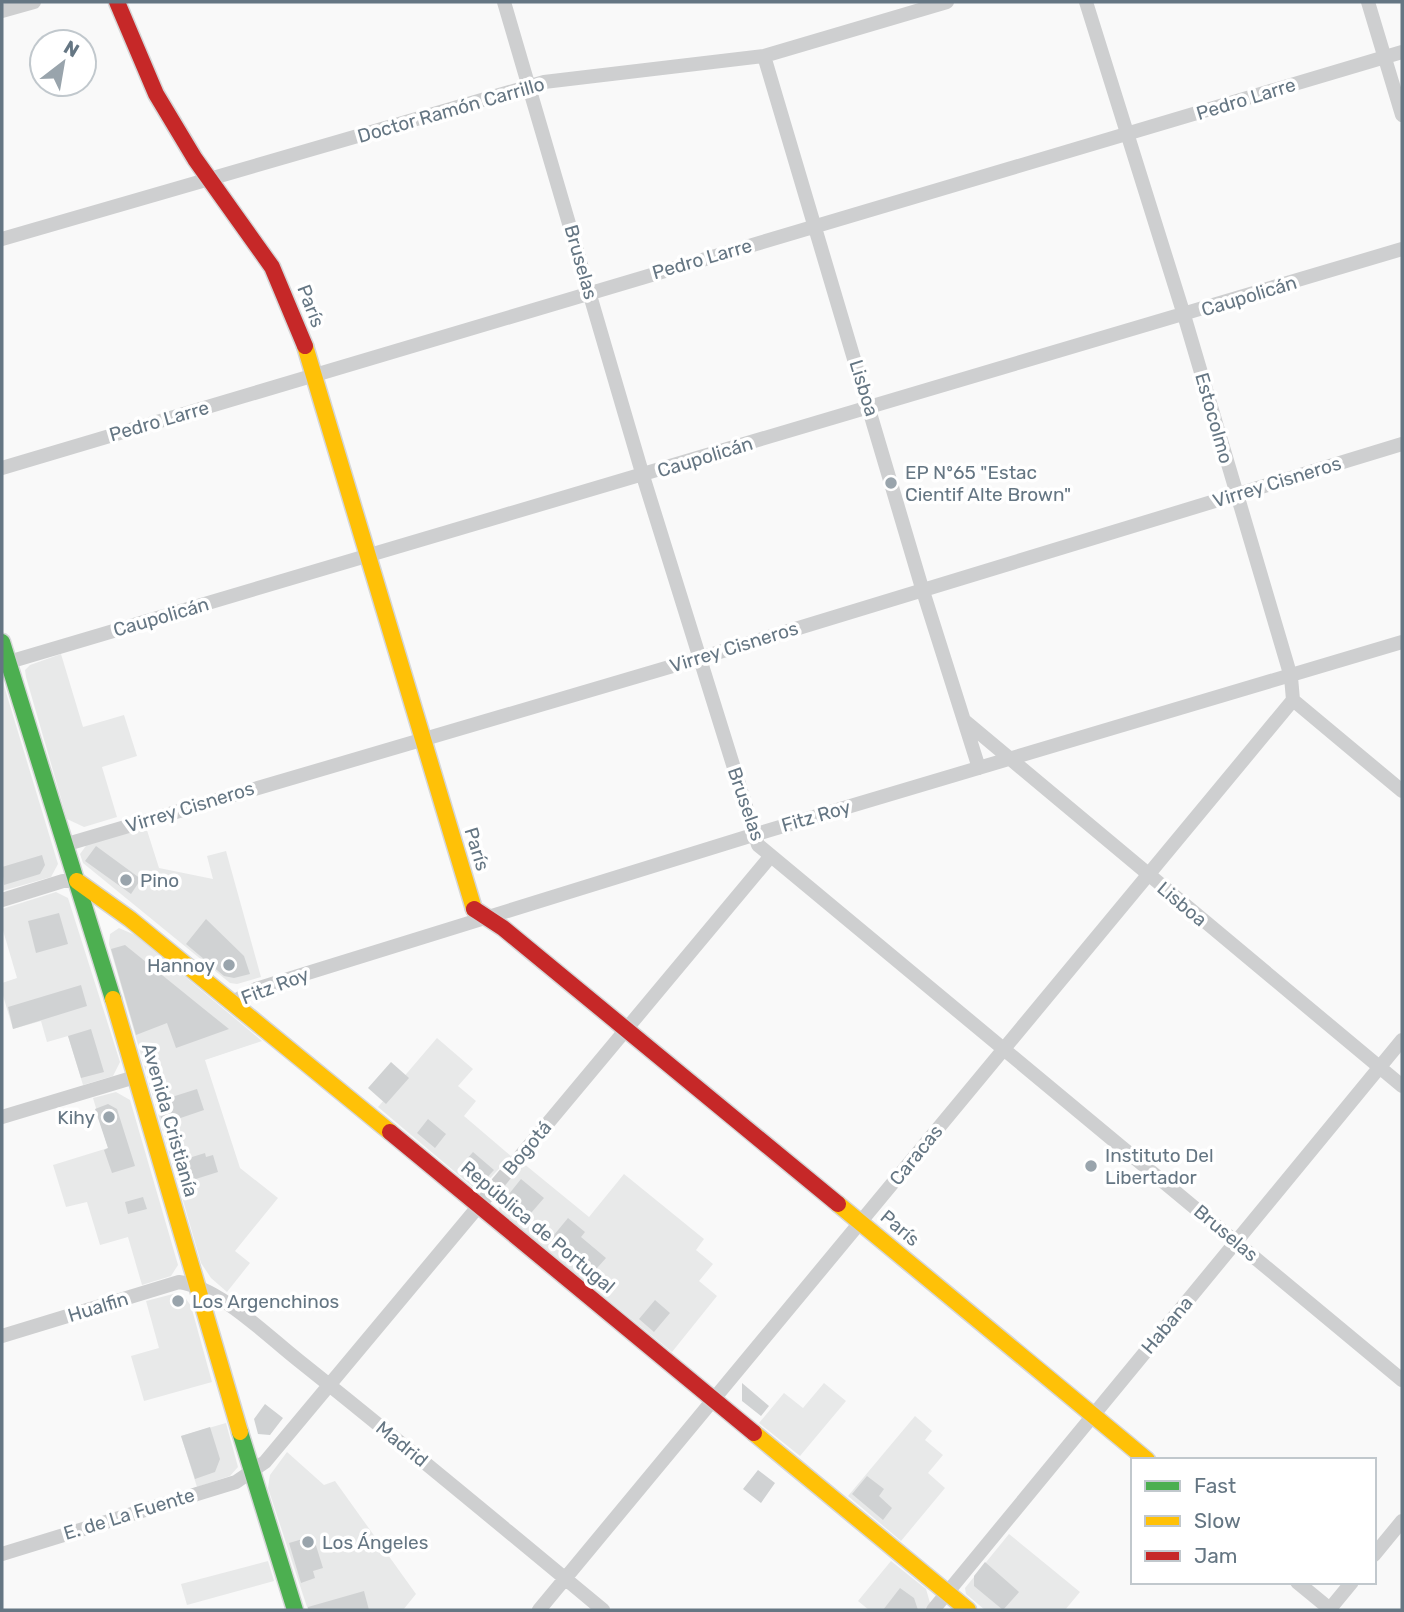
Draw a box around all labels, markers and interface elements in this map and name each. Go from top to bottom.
north arrow [28,28,98,98]
text: N [60,35,83,62]
street label: Doctor Ramón Carrillo [355,72,547,148]
street label: Pedro Larre [1194,73,1298,125]
street label: Bruselas [559,222,603,302]
street label: Pedro Larre [649,234,755,284]
street label: Caupolicán [1199,271,1299,321]
street label: París [292,281,330,331]
street label: Lisboa [845,357,883,419]
street label: Estocolmo [1190,370,1238,466]
street label: Pedro Larre [106,396,212,446]
street label: Caupolicán [655,432,755,482]
street label: Virrey Cisneros [1210,452,1344,512]
place label: EP Nº65 "Estac Cientif Alte Brown" [905,461,1071,506]
marker: EP Nº65 "Estac Cientif Alte Brown" [883,475,899,491]
street label: Caupolicán [110,592,212,642]
street label: Virrey Cisneros [667,617,801,677]
street label: Bruselas [723,764,769,844]
street label: Virrey Cisneros [123,777,257,837]
street label: Fitz Roy [779,795,853,837]
street label: París [460,825,494,873]
place label: Pino [140,869,179,892]
marker: Pino [118,872,134,888]
street label: Lisboa [1153,877,1211,931]
place label: Hannoy [147,954,215,977]
marker: Hannoy [221,957,237,973]
street label: Fitz Roy [238,963,312,1009]
street label: Avenida Cristianía [137,1041,203,1199]
place label: Kihy [57,1106,95,1129]
marker: Kihy [101,1109,117,1125]
street label: Bogotá [498,1116,556,1180]
street label: Caracas [885,1120,947,1190]
place label: Instituto Del Libertador [1105,1144,1214,1189]
street label: República de Portugal [456,1156,620,1298]
marker: Instituto Del Libertador [1083,1158,1099,1174]
street label: Bruselas [1189,1200,1263,1266]
street label: París [876,1205,924,1251]
street label: Hualfin [65,1287,131,1327]
place label: Los Argenchinos [192,1290,339,1313]
street label: Habana [1136,1292,1198,1358]
marker: Los Argenchinos [170,1293,186,1309]
street label: Madrid [371,1416,433,1472]
legend [1131,1458,1376,1584]
text: Fast [1194,1473,1236,1498]
street label: E. de La Fuente [61,1483,197,1545]
text: Slow [1194,1508,1241,1533]
place label: Los Ángeles [322,1531,428,1554]
marker: Los Ángeles [300,1534,316,1550]
text: Jam [1194,1543,1238,1568]

